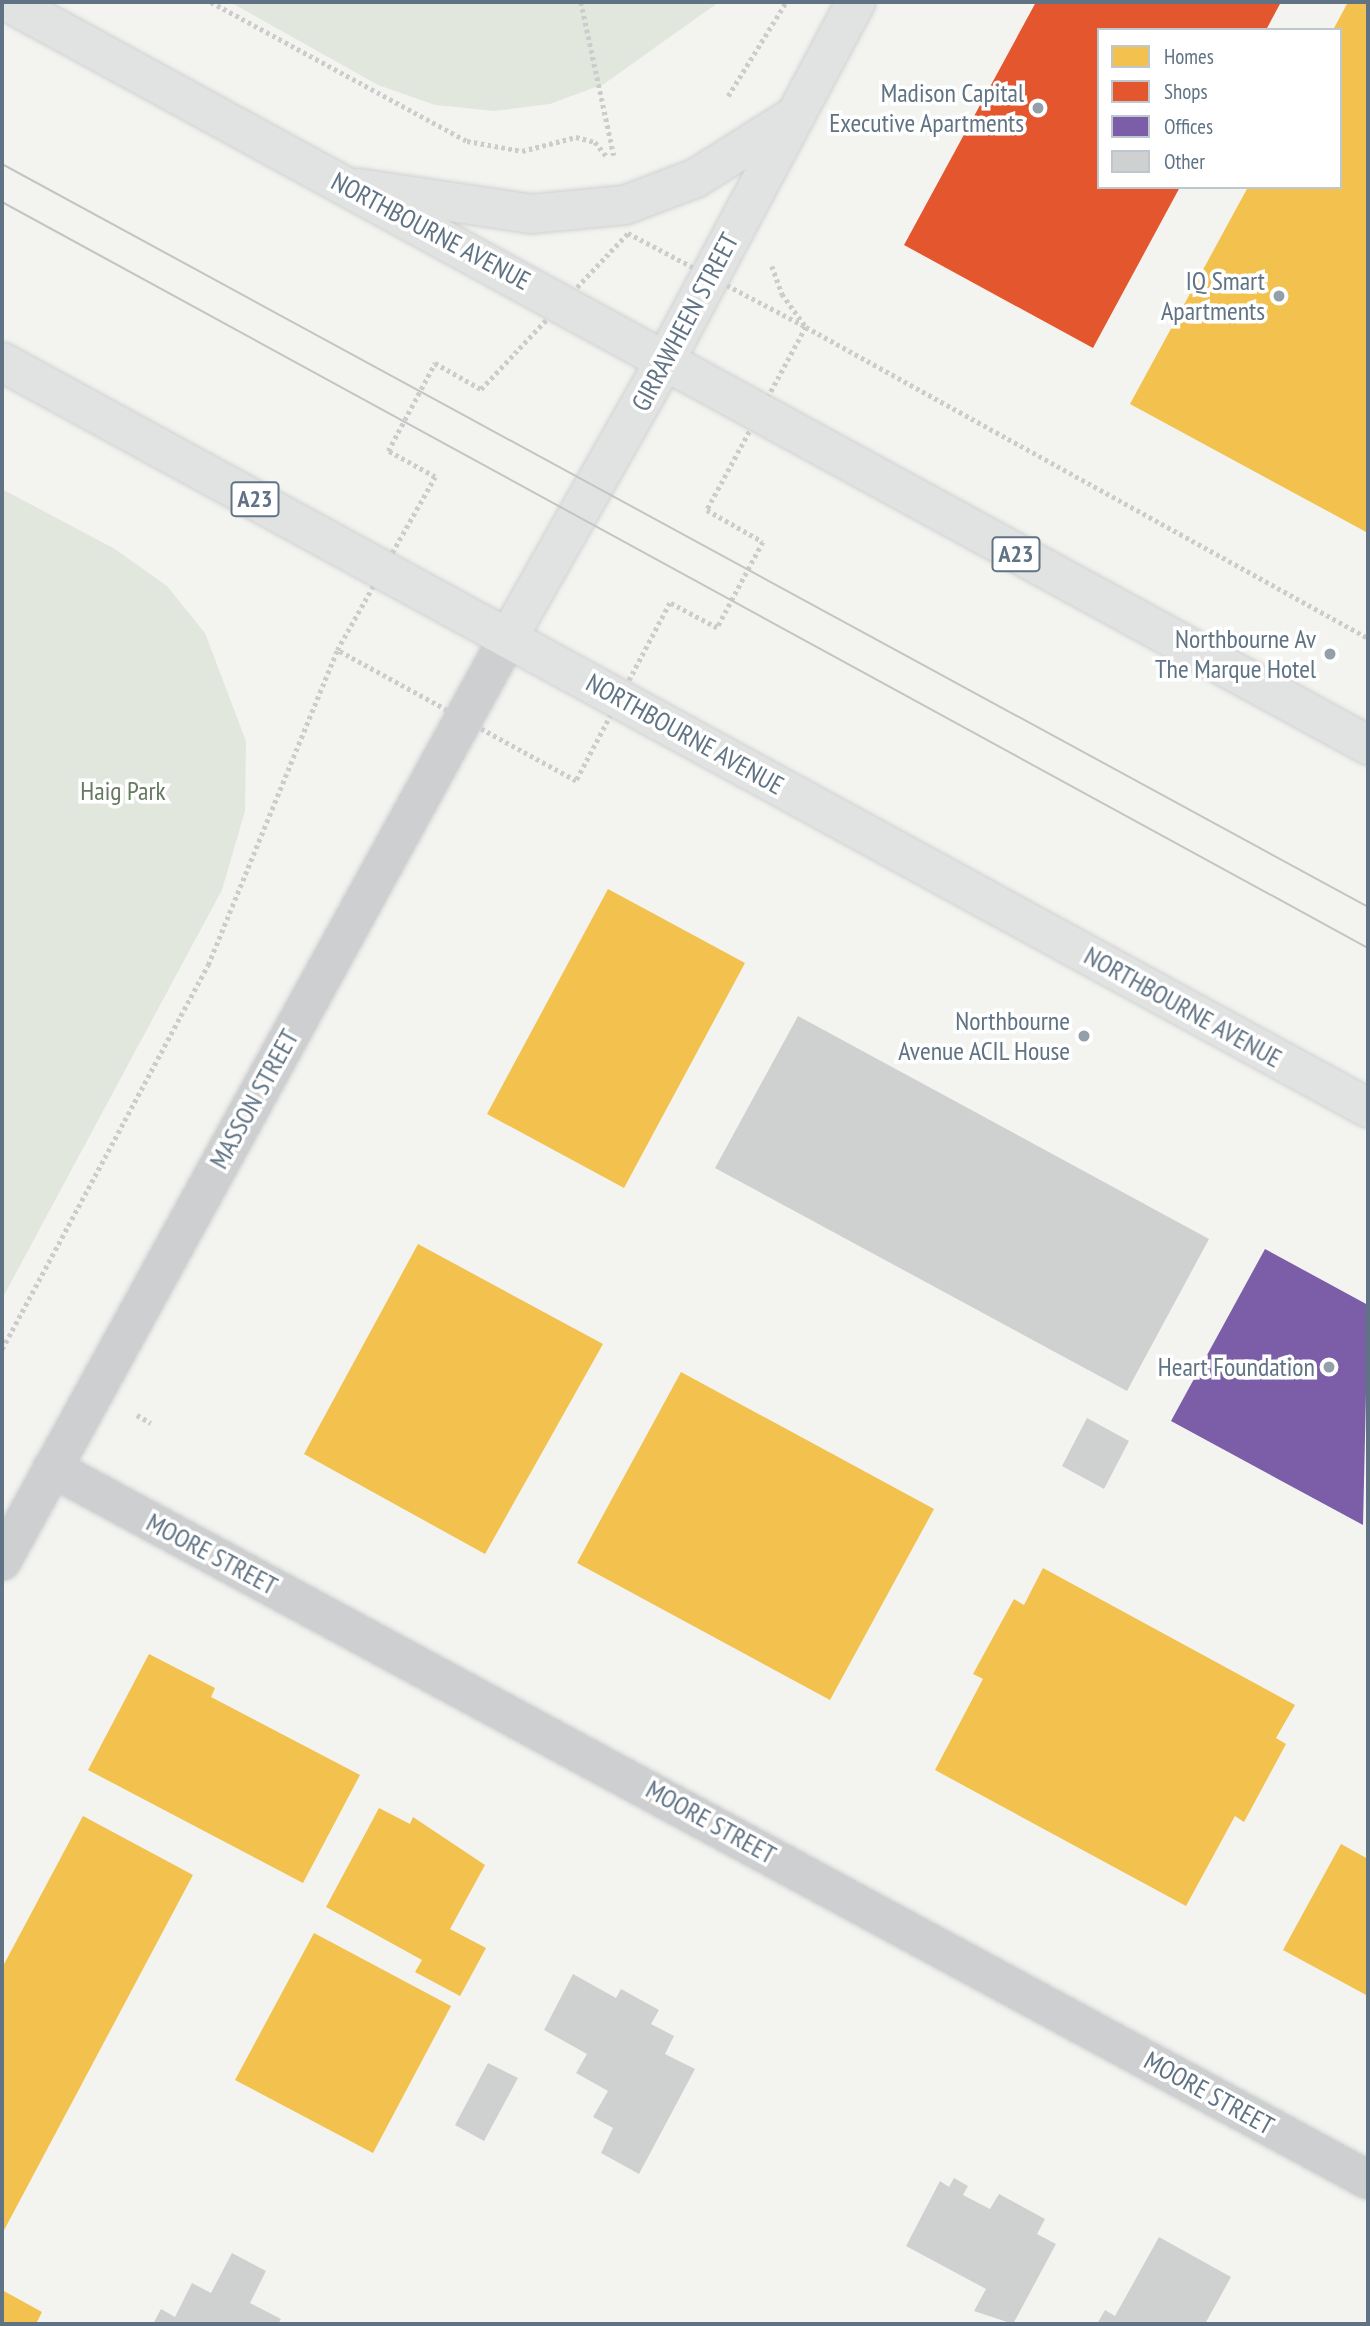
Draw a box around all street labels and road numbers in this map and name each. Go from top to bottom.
street label: NORTHBOURNE AVENUE [326,165,536,297]
street label: GIRRAWHEEN STREET [625,228,745,416]
road number: A23 [230,478,280,520]
road number: A23 [992,534,1040,574]
street label: NORTHBOURNE AVENUE [581,667,789,801]
street label: NORTHBOURNE AVENUE [1079,940,1287,1074]
street label: MASSON STREET [203,1024,305,1174]
street label: MOORE STREET [141,1507,283,1601]
street label: MOORE STREET [641,1774,781,1870]
street label: MOORE STREET [1139,2045,1279,2141]

